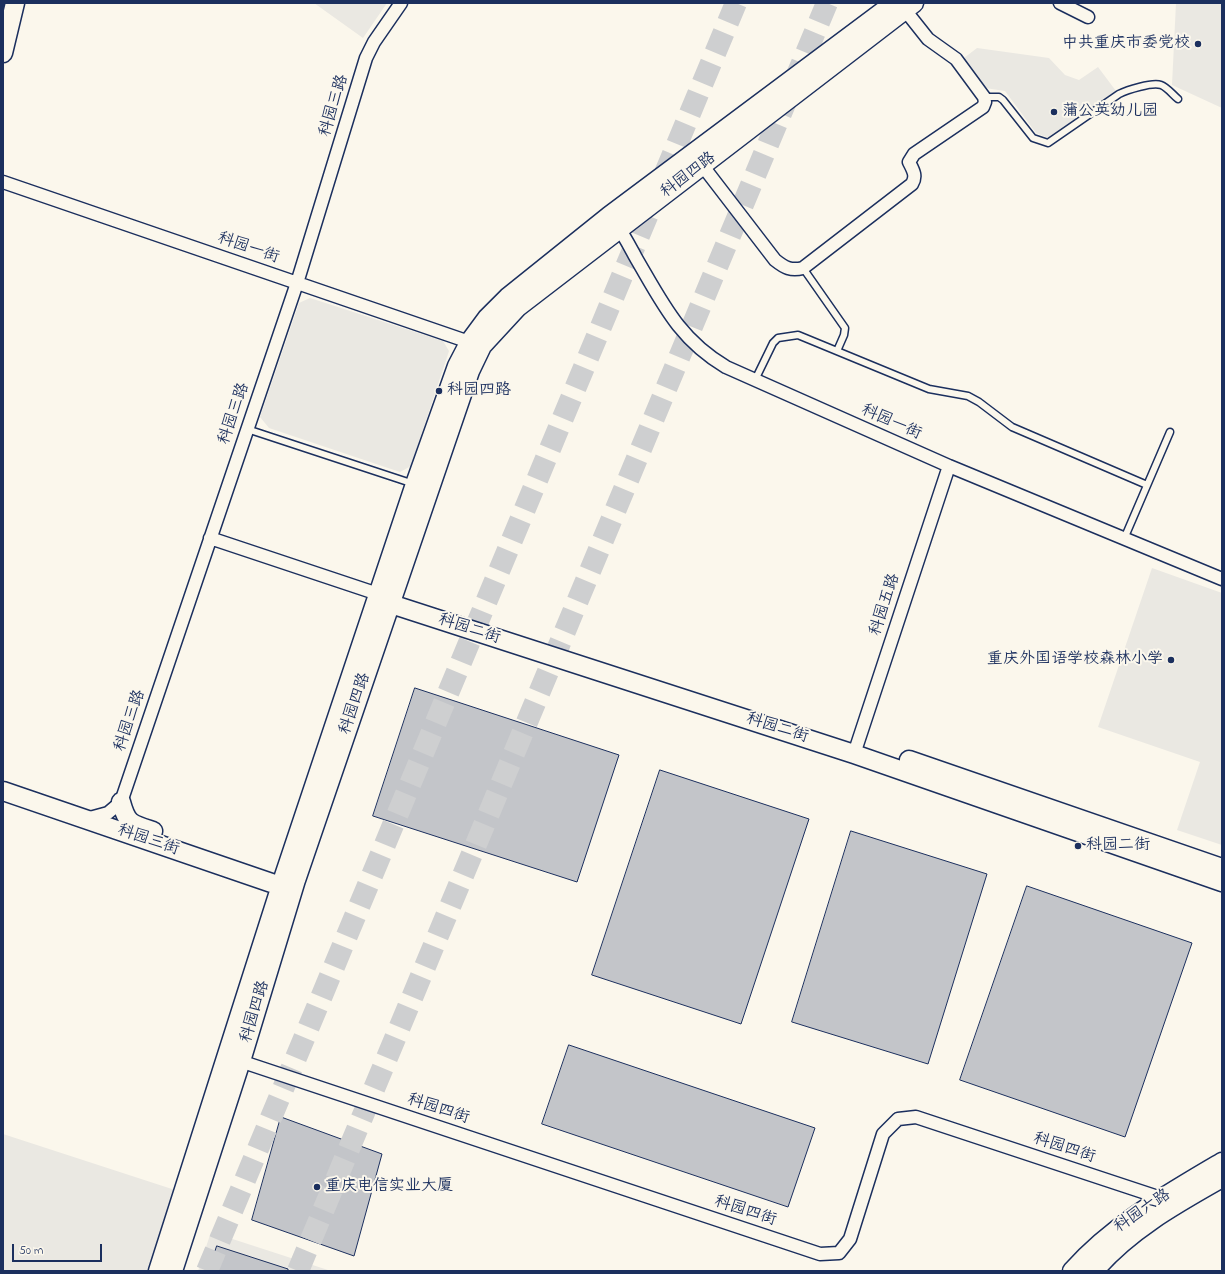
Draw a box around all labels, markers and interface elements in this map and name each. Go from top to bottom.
place label: 中共重庆市委党校 [1062,34,1190,54]
marker: 中共重庆市委党校 [1193,39,1203,49]
street label: 科园三路 [316,73,354,139]
place label: 蒲公英幼儿园 [1062,102,1158,122]
marker: 蒲公英幼儿园 [1049,107,1059,117]
street label: 科园四路 [658,149,720,203]
street label: 科园一街 [215,230,281,268]
street label: 科园三路 [216,381,254,447]
place label: 科园四路 [447,381,511,401]
marker: 科园四路 [434,386,444,396]
street label: 科园一街 [858,401,924,445]
street label: 科园五路 [867,572,905,638]
street label: 科园二街 [436,611,502,649]
place label: 重庆外国语学校森林小学 [987,650,1163,670]
marker: 重庆外国语学校森林小学 [1166,655,1176,665]
street label: 科园四路 [337,671,375,737]
street label: 科园三路 [112,688,150,754]
street label: 科园二街 [744,710,810,748]
street label: 科园三街 [115,822,181,860]
place label: 科园二街 [1086,836,1150,856]
marker: 科园二街 [1073,841,1083,851]
street label: 科园四路 [237,979,275,1045]
street label: 科园四街 [405,1091,471,1129]
street label: 科园四街 [1031,1130,1097,1168]
place label: 重庆电信实业大厦 [325,1177,453,1197]
marker: 重庆电信实业大厦 [312,1182,322,1192]
street label: 科园六路 [1111,1186,1175,1238]
street label: 科园四街 [712,1193,778,1231]
scale bar [14,1236,104,1262]
text: 50 m [19,1242,43,1260]

